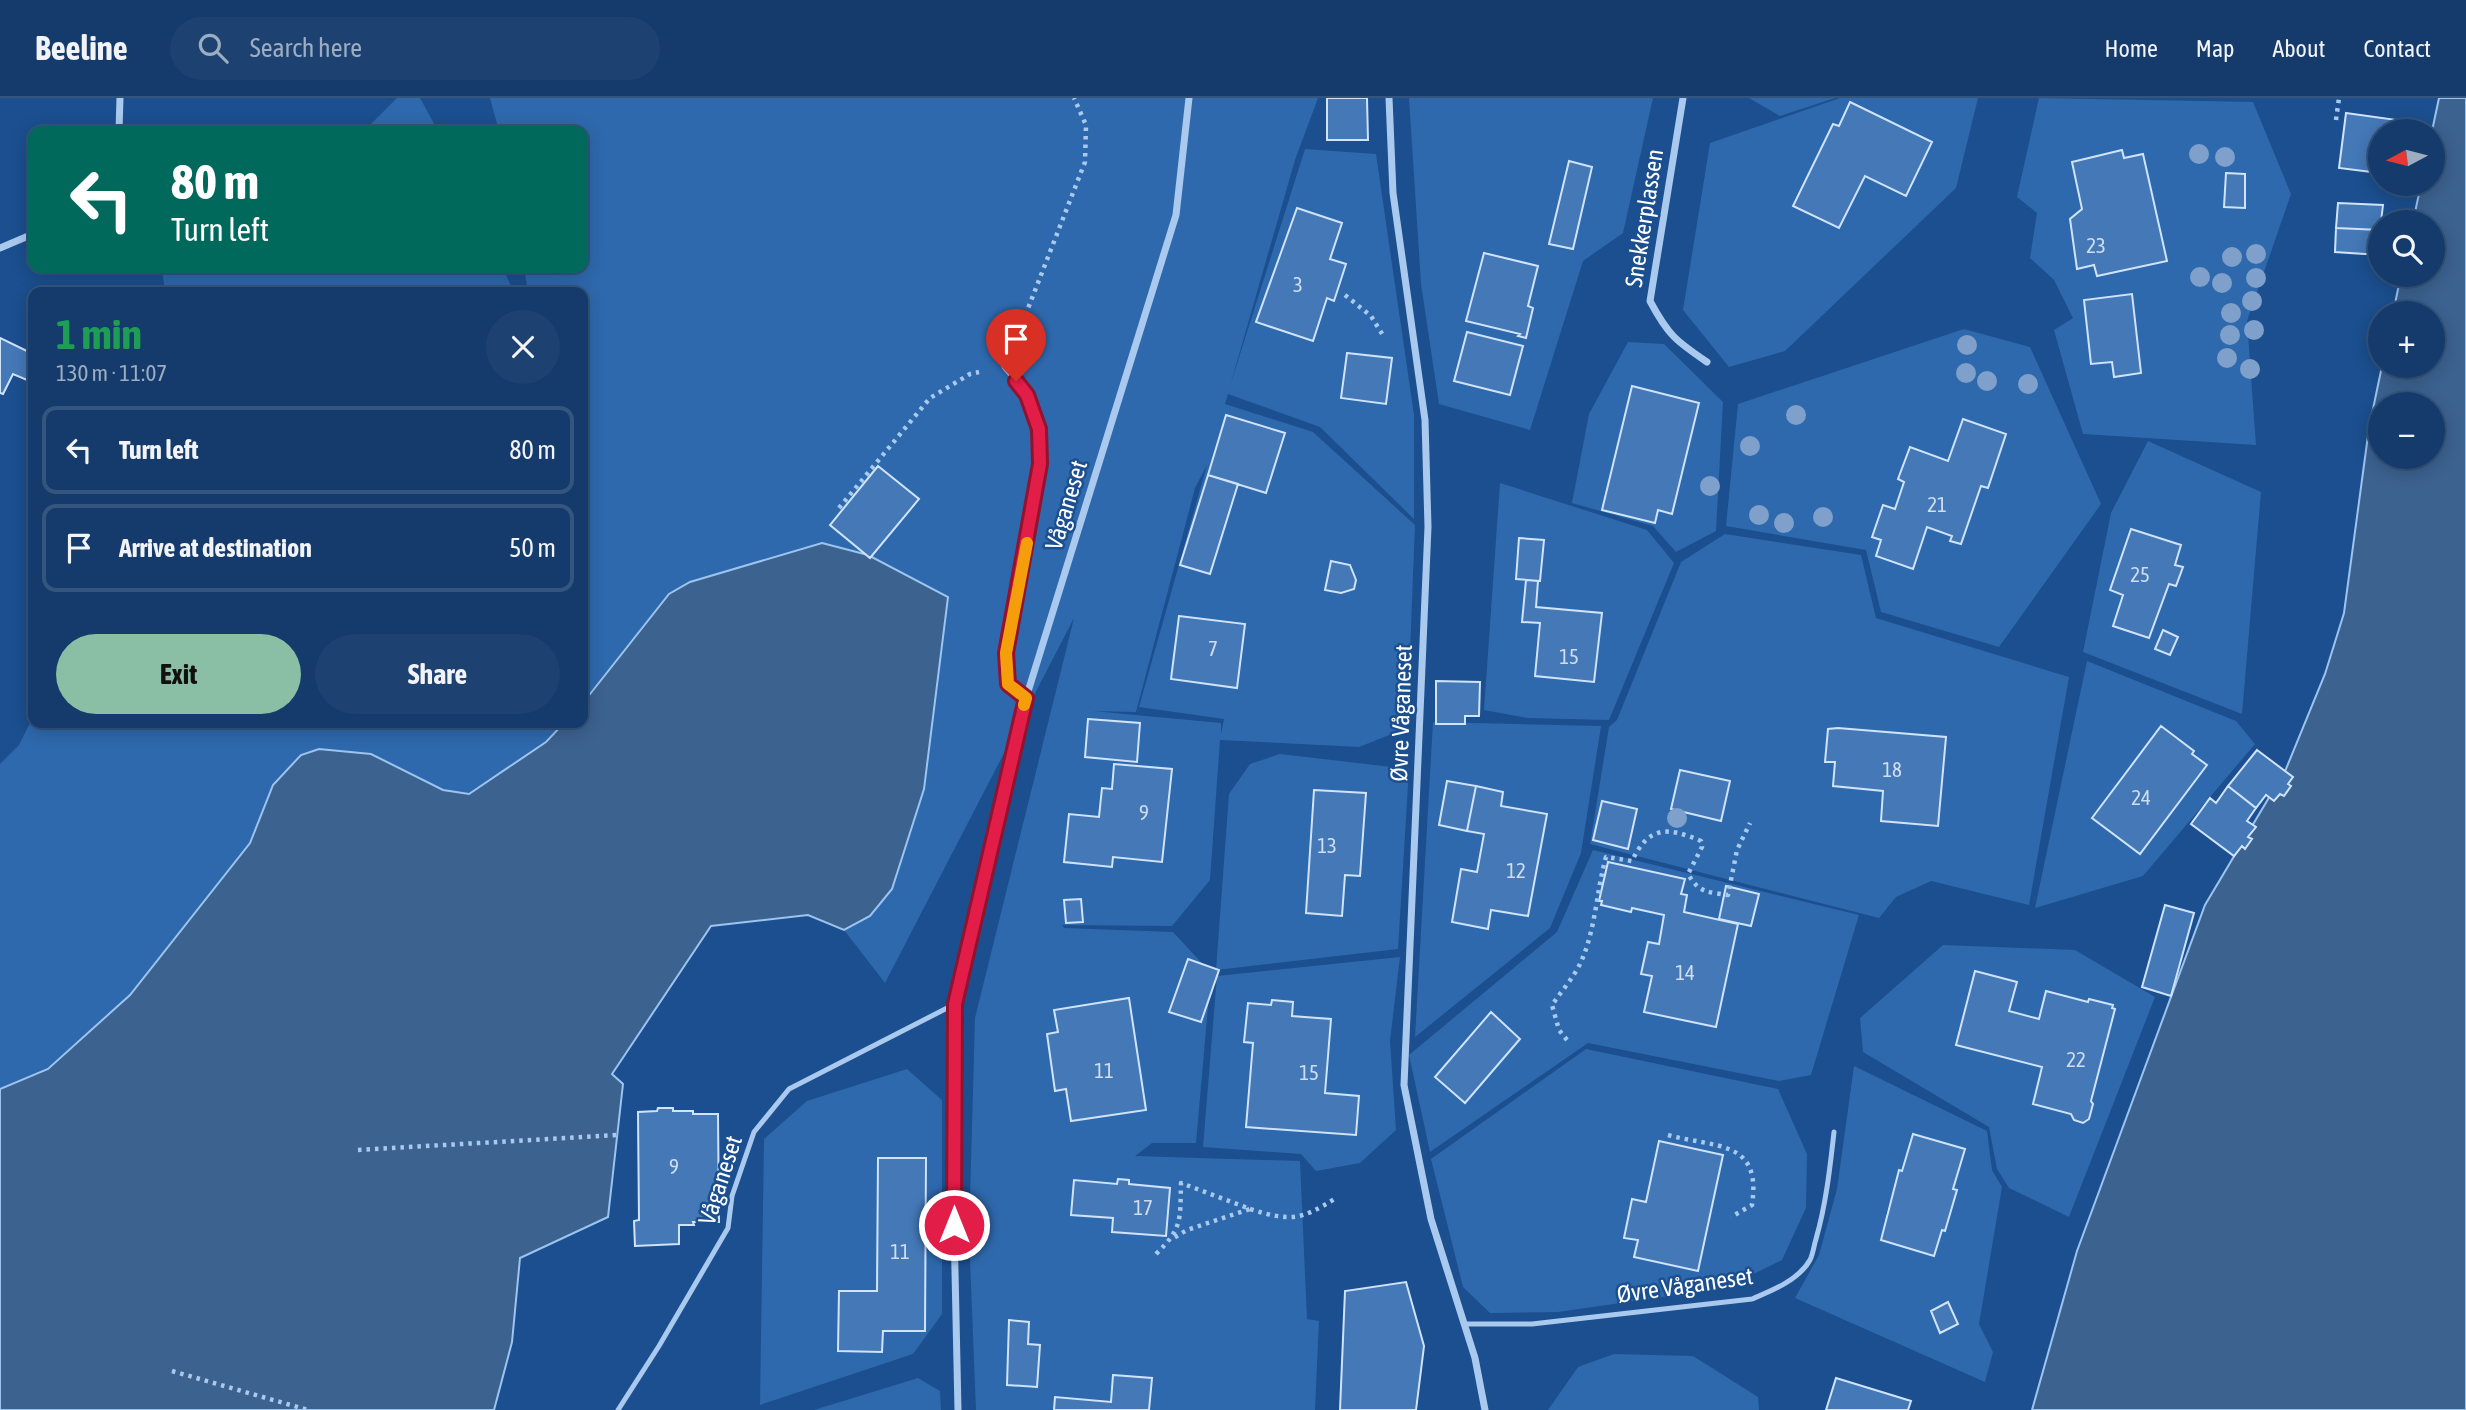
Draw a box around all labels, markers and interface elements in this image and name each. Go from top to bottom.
search box [170,17,660,80]
text: Beeline [35,29,128,67]
icon: search [194,29,232,67]
text: Search here [250,33,362,63]
text: Home [2104,35,2158,62]
text: Map [2196,35,2234,62]
text: About [2272,35,2325,62]
text: Contact [2363,35,2431,62]
north arrow [2368,119,2445,196]
map controls [2368,119,2445,469]
street label: Snekkerplassen [1620,147,1668,289]
text: 80 m [171,153,259,209]
icon: left [56,154,147,245]
button: search [2368,210,2445,287]
text: Turn left [171,211,269,248]
house number: 23 [2086,233,2106,257]
house number: 3 [1293,272,1303,296]
button: + [2368,301,2445,378]
pin [986,309,1046,381]
text: 1 min [56,310,142,358]
button: close [486,310,560,384]
icon: arrive [997,320,1035,358]
text: 130 m · 11:07 [56,360,167,386]
button: − [2368,392,2445,469]
icon: left [60,431,98,469]
text: Turn left [119,435,199,465]
text: 80 m [509,435,556,465]
street label: Våganeset [1040,457,1092,553]
house number: 21 [1927,492,1947,516]
icon: arrive [60,529,98,567]
text: Arrive at destination [119,533,312,563]
text: 50 m [509,533,556,563]
house number: 25 [2130,562,2150,586]
button: Exit [56,634,301,714]
button: Share [315,634,560,714]
house number: 7 [1208,636,1218,660]
street label: Øvre Våganeset [1385,644,1417,782]
house number: 15 [1559,644,1579,668]
house number: 18 [1882,757,1902,781]
house number: 24 [2131,785,2151,809]
house number: 9 [1139,800,1149,824]
house number: 13 [1317,833,1337,857]
house number: 12 [1506,858,1526,882]
house number: 14 [1675,960,1695,984]
house number: 22 [2066,1047,2086,1071]
house number: 11 [1094,1058,1114,1082]
house number: 15 [1299,1060,1319,1084]
street label: Våganeset [693,1132,747,1228]
house number: 9 [669,1154,679,1178]
position arrow [917,1188,991,1262]
house number: 17 [1133,1195,1153,1219]
house number: 11 [890,1239,910,1263]
street label: Øvre Våganeset [1615,1262,1755,1308]

